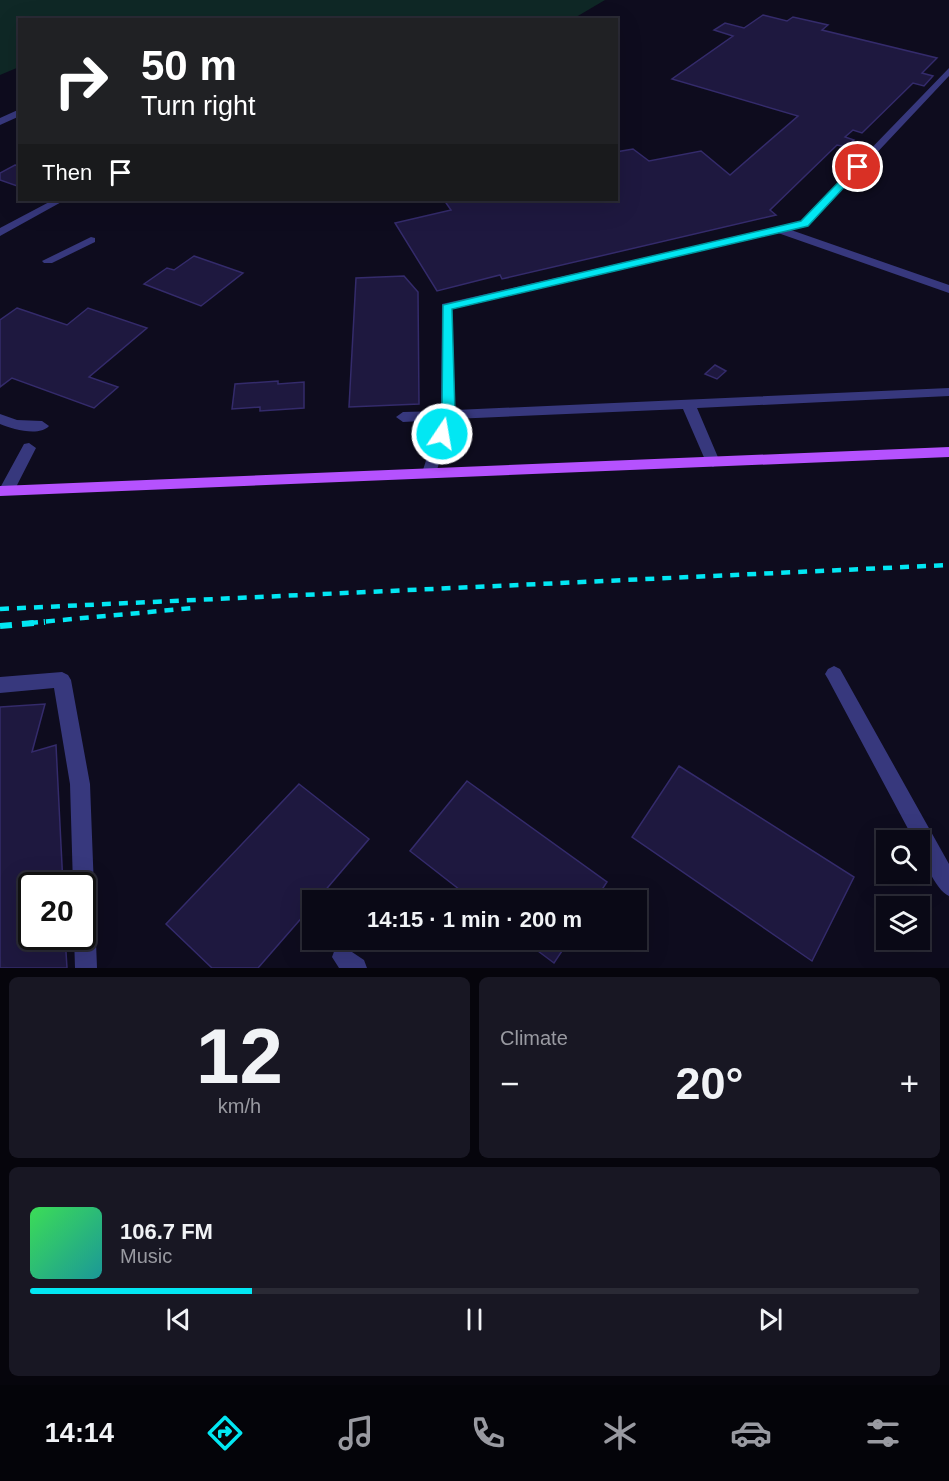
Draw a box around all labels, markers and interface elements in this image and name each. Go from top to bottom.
icon: right [42,42,120,120]
text: 50 m [141,42,237,89]
text: Turn right [141,91,256,121]
pin [832,141,883,192]
icon: arrive [841,150,874,183]
icon: arrive [104,156,137,189]
text: Then [42,160,92,185]
position arrow [410,402,474,466]
map controls [876,830,930,950]
button: search [876,830,930,884]
speed limit sign: 20 [18,872,96,950]
button: layers [876,896,930,950]
text: 14:15 · 1 min · 200 m [367,907,582,932]
text: 12 [196,1012,283,1100]
text: Climate [500,1027,568,1049]
text: 20° [675,1058,744,1109]
text: − [500,1065,519,1102]
text: + [900,1065,919,1102]
text: km/h [218,1095,261,1117]
text: 106.7 FM [120,1219,213,1244]
text: Music [120,1245,172,1267]
icon: previous [162,1303,195,1336]
icon: pause [458,1303,491,1336]
icon: next [754,1303,787,1336]
icon: directions [204,1412,246,1454]
icon: music [335,1412,377,1454]
icon: phone [467,1412,509,1454]
icon: climate [599,1412,641,1454]
icon: car [730,1412,772,1454]
icon: filters [862,1412,904,1454]
text: 14:14 [45,1418,114,1448]

